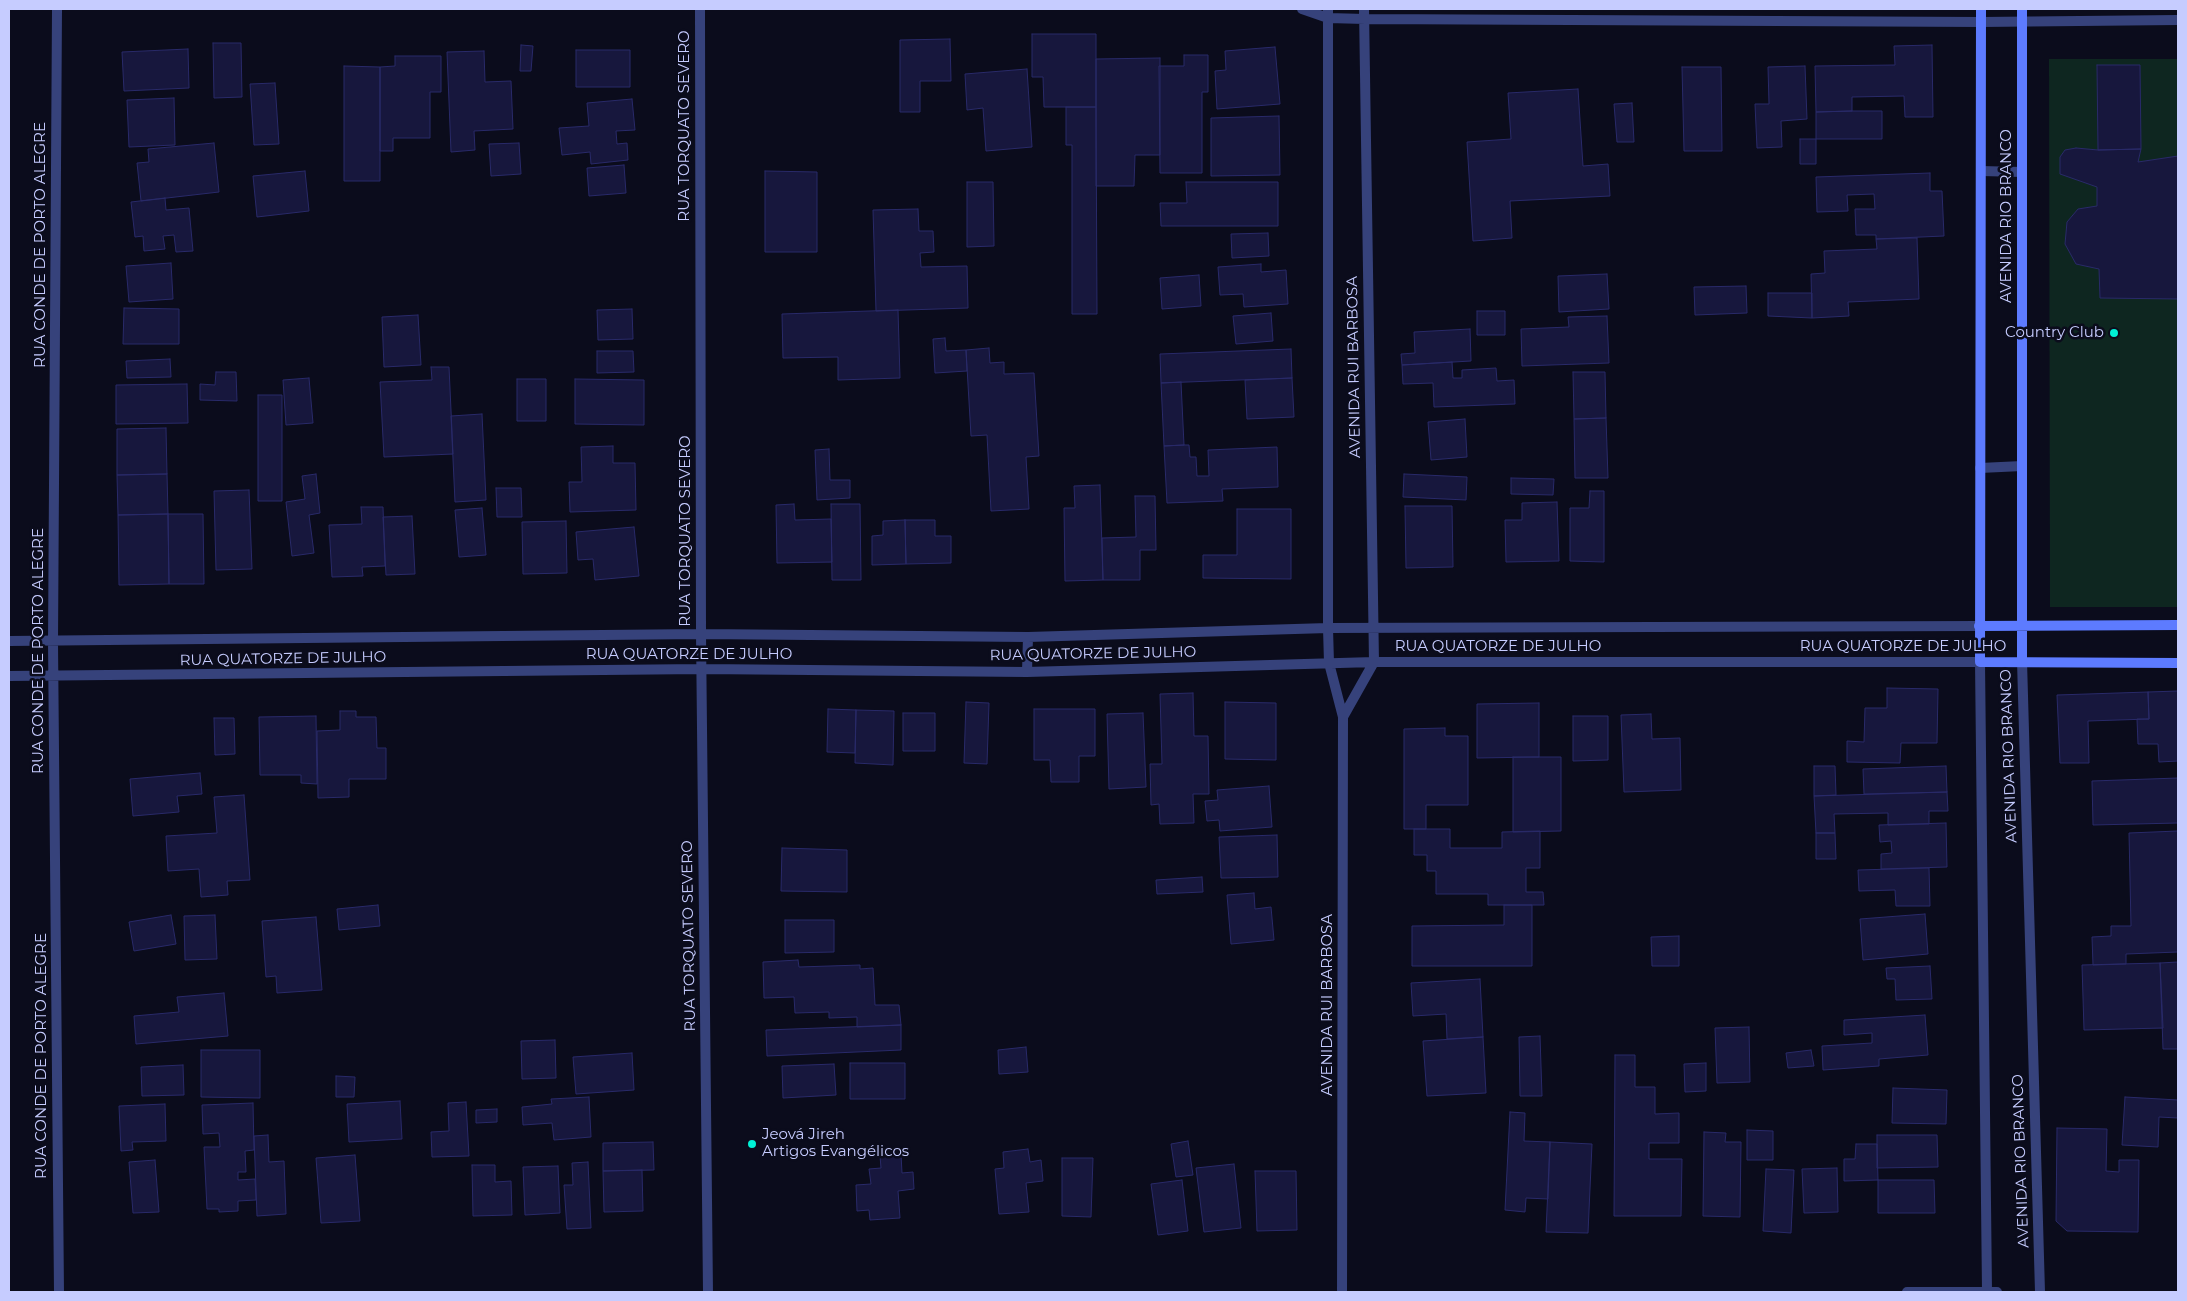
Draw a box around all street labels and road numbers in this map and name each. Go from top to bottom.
street label: RUA TORQUATO SEVERO [676,30,694,222]
street label: RUA CONDE DE PORTO ALEGRE [32,122,50,368]
street label: AVENIDA RIO BRANCO [1998,129,2016,303]
street label: AVENIDA RUI BARBOSA [1343,276,1365,458]
street label: RUA TORQUATO SEVERO [677,435,695,627]
street label: RUA CONDE DE PORTO ALEGRE [30,528,48,774]
street label: RUA QUATORZE DE JULHO [1395,638,1601,656]
street label: RUA QUATORZE DE JULHO [1800,638,2006,656]
street label: RUA QUATORZE DE JULHO [990,643,1196,665]
street label: RUA QUATORZE DE JULHO [586,646,792,664]
street label: RUA QUATORZE DE JULHO [180,648,386,670]
street label: AVENIDA RIO BRANCO [1997,669,2021,843]
street label: RUA TORQUATO SEVERO [678,840,700,1032]
street label: AVENIDA RUI BARBOSA [1319,914,1337,1096]
street label: RUA CONDE DE PORTO ALEGRE [33,933,51,1179]
street label: AVENIDA RIO BRANCO [2009,1074,2033,1248]

